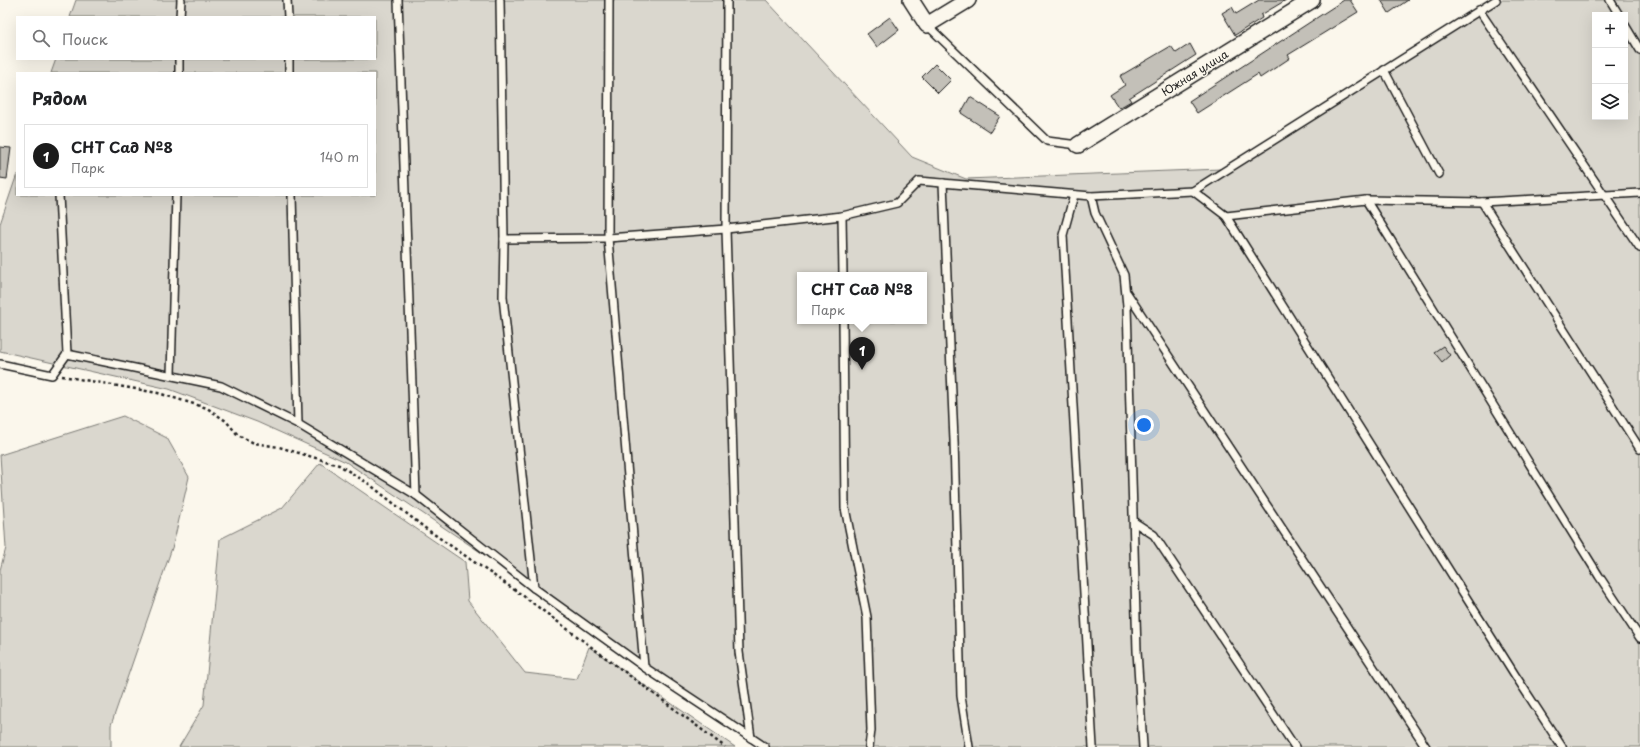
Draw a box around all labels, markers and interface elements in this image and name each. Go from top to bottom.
map controls [1592,12,1628,120]
button: + [1592,12,1628,48]
search box [16,16,376,60]
icon: search [30,27,52,49]
text: Поиск [62,27,108,50]
street label: Южная улица [1158,45,1231,100]
button: − [1592,48,1628,84]
button: layers [1592,84,1628,120]
text: Рядом [32,85,87,111]
text: СНТ Сад №8 [71,135,173,158]
text: 1 [43,147,49,166]
text: 140 m [320,147,359,166]
text: Парк [71,158,105,177]
popup [797,272,927,324]
text: СНТ Сад №8 [811,277,913,300]
text: Парк [811,300,845,319]
pin: 1 [849,337,875,370]
your location [1134,415,1154,435]

